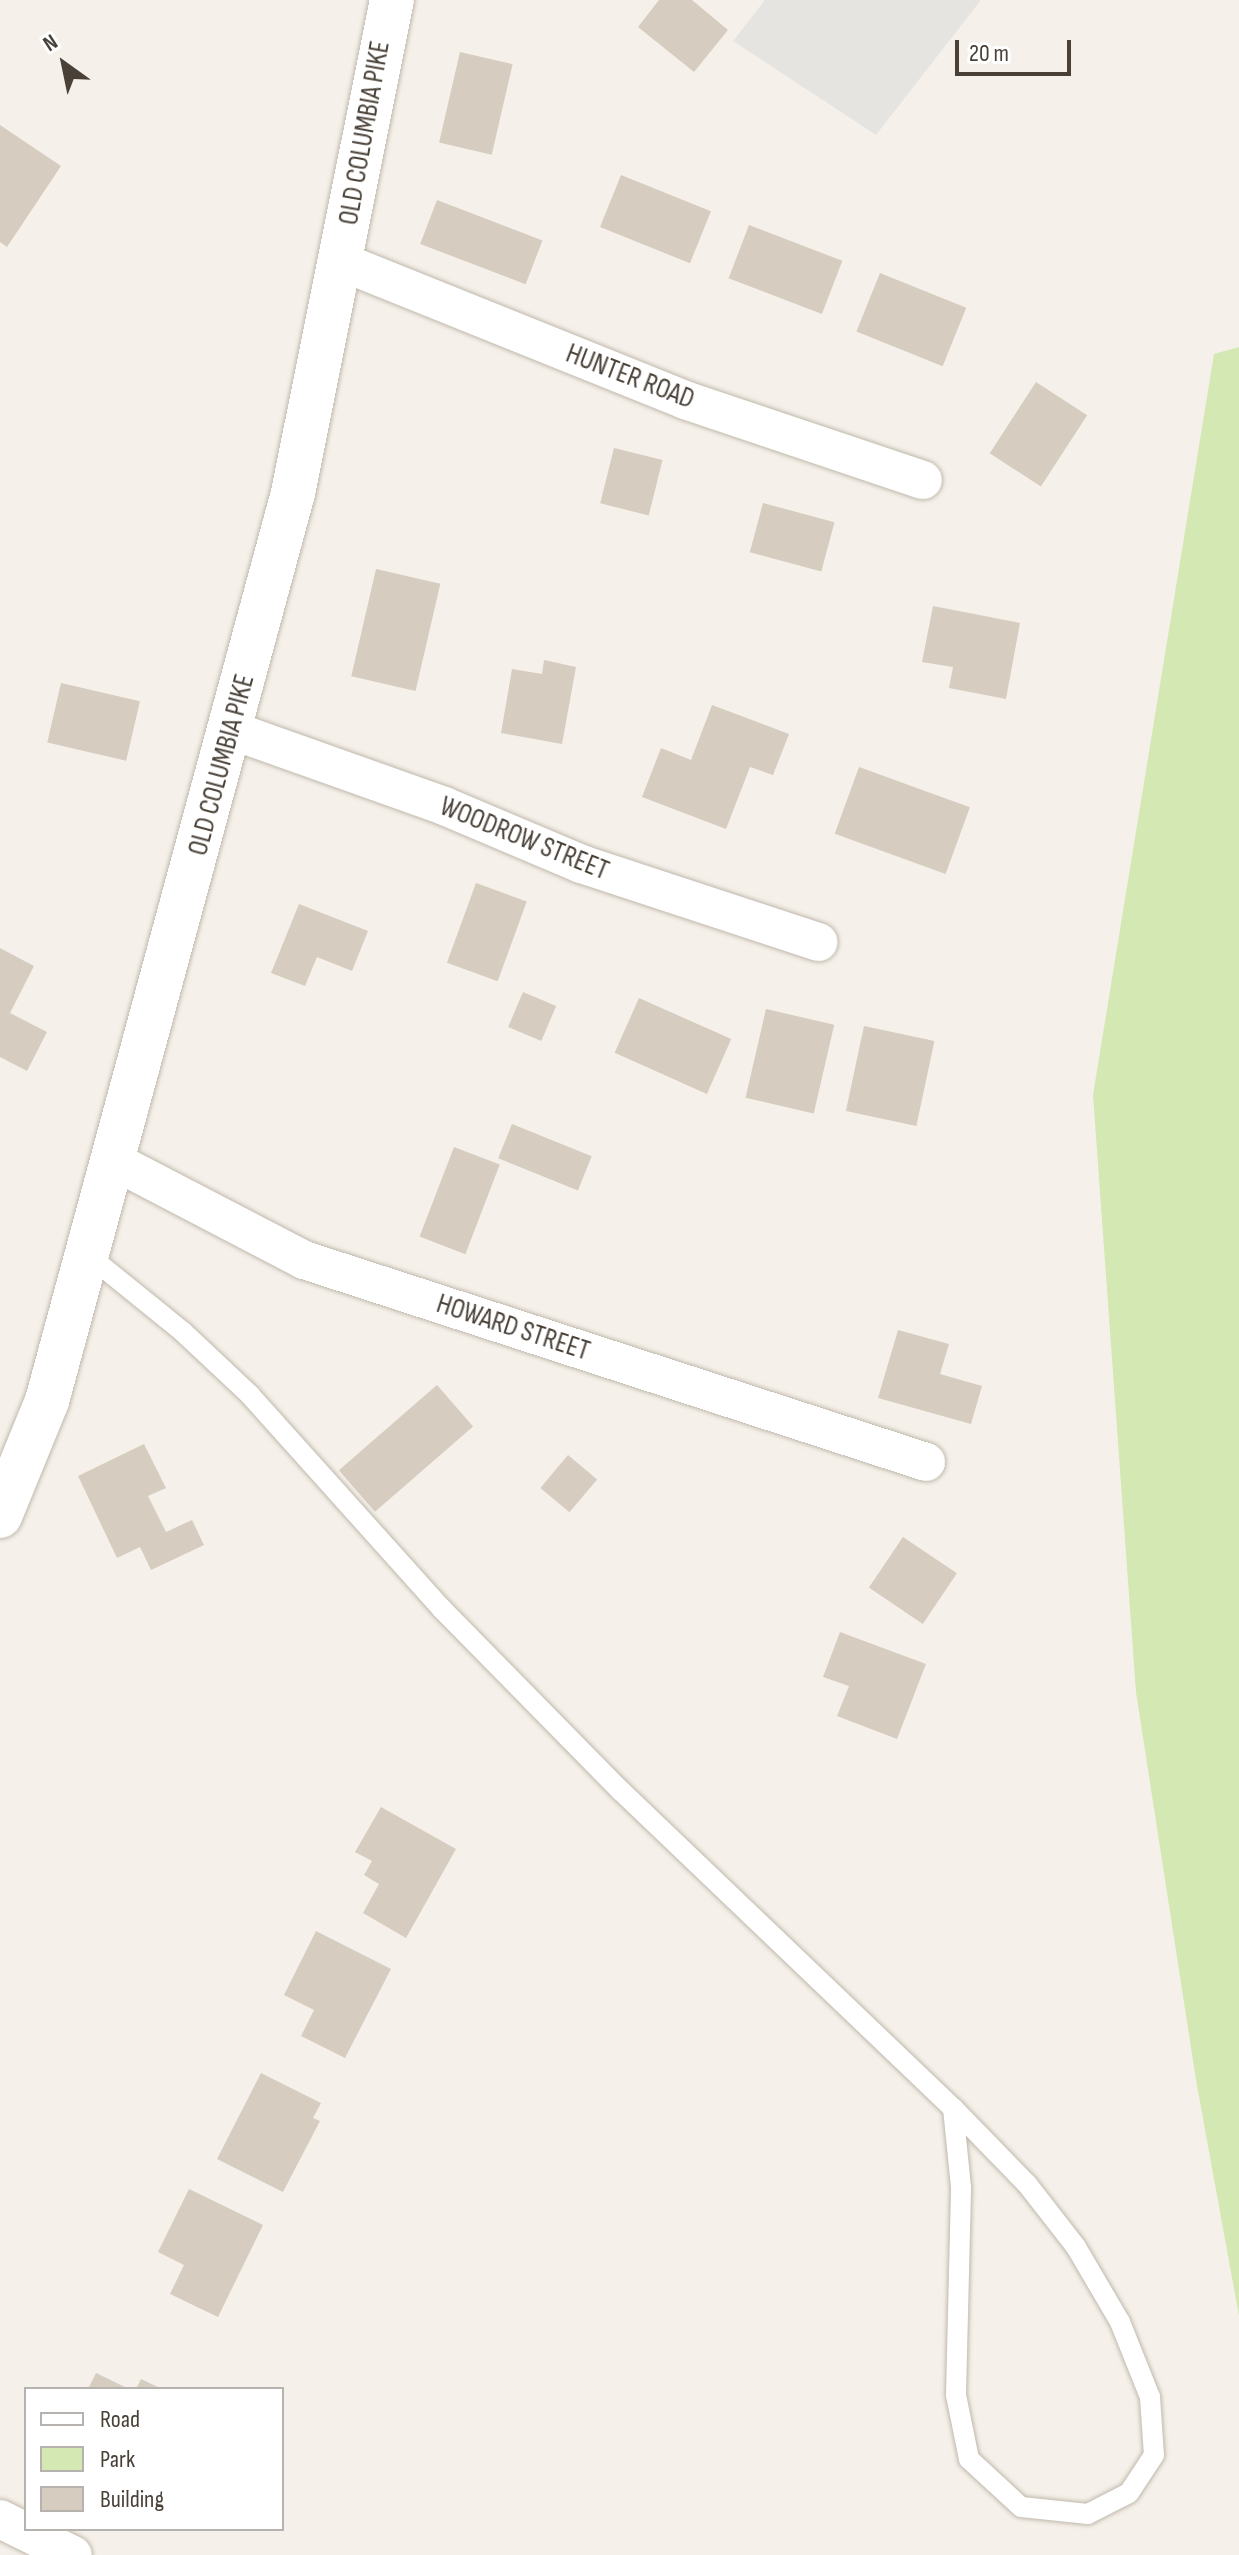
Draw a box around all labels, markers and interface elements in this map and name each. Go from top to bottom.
north arrow [24,24,104,104]
scale bar [959,24,1075,74]
text: N [38,29,63,58]
street label: OLD COLUMBIA PIKE [332,38,398,228]
text: 20 m [969,39,1009,68]
street label: HUNTER ROAD [561,337,699,417]
street label: OLD COLUMBIA PIKE [182,671,262,859]
street label: WOODROW STREET [435,790,613,888]
street label: HOWARD STREET [432,1287,594,1369]
legend [24,2387,284,2531]
text: Road [100,2405,140,2434]
text: Park [100,2445,135,2474]
text: Building [100,2485,164,2514]

